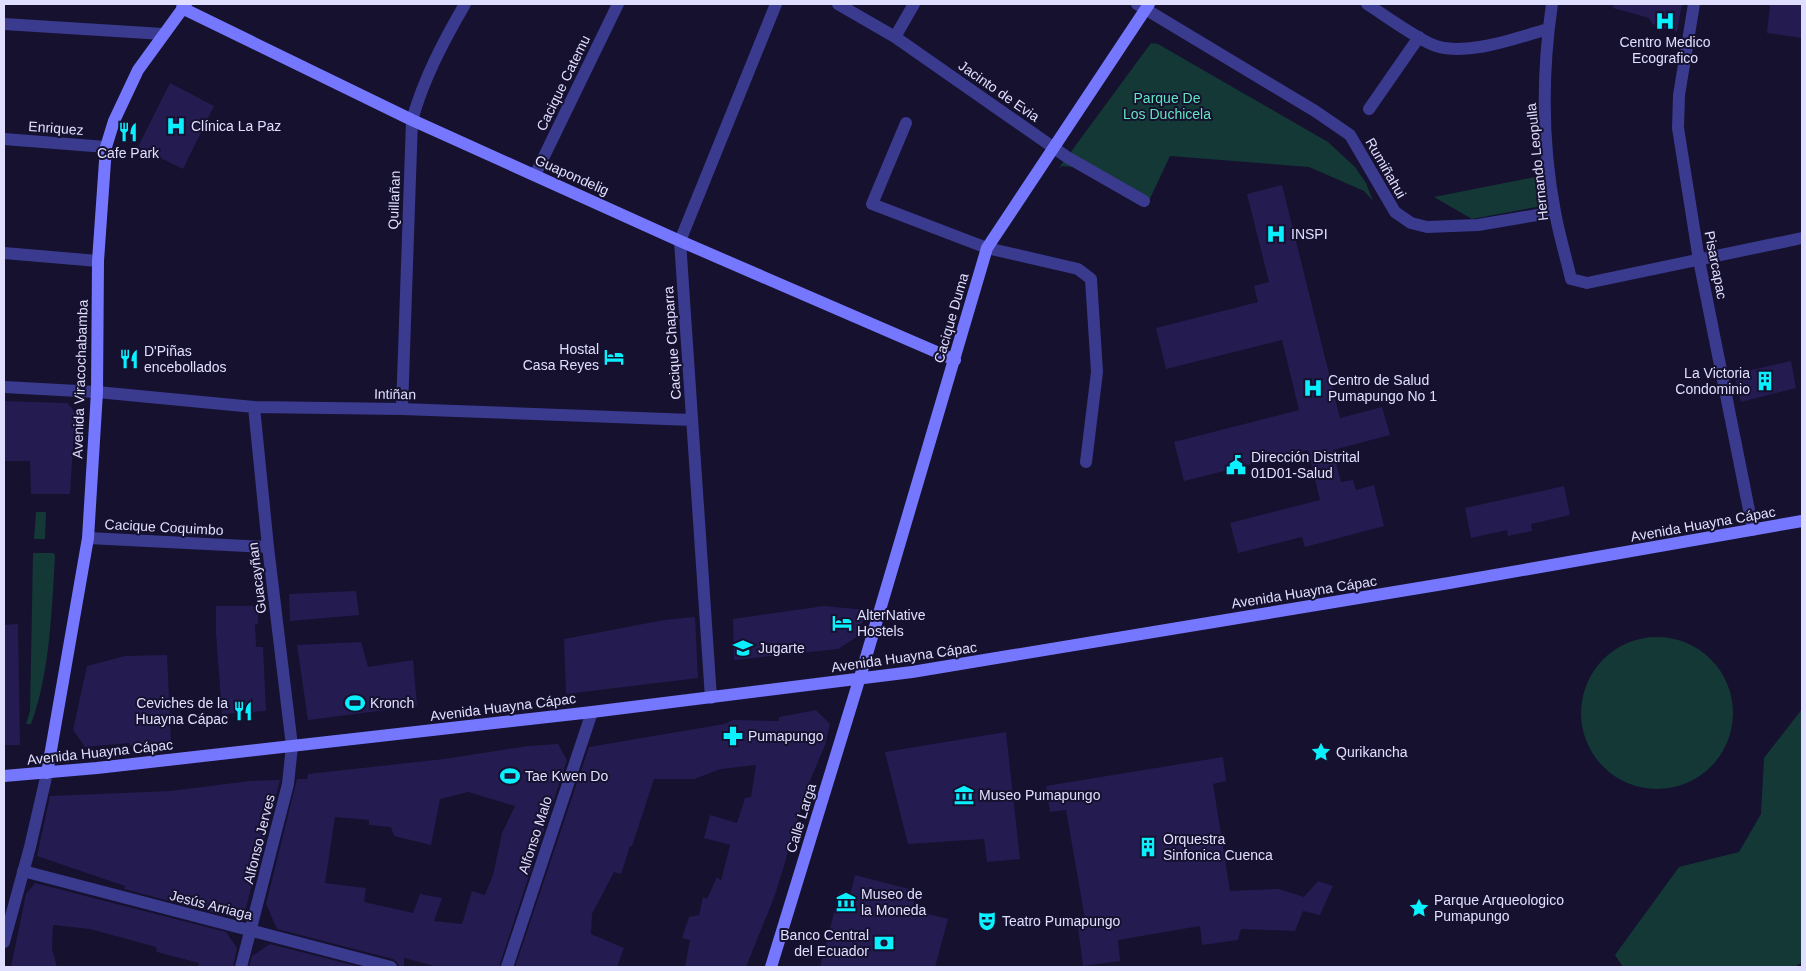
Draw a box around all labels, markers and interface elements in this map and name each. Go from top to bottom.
hospital icon: Centro Medico Ecografico [1654,10,1676,32]
street label: Cacique Catemu [533,33,593,133]
place label: Centro Medico Ecografico [1619,34,1711,66]
street label: Jacinto de Evia [956,57,1043,125]
park label: Parque De Los Duchicela [1123,90,1211,122]
street label: Hernando Leopulla [1523,102,1551,222]
hospital icon: Clínica La Paz [165,115,187,137]
street label: Enriquez [28,118,84,138]
place label: Clínica La Paz [191,118,281,134]
restaurant icon: Cafe Park [117,121,139,143]
street label: Rumiñahui [1362,135,1410,201]
place label: Cafe Park [97,145,160,161]
street label: Guapondelig [532,152,612,198]
street label: Quillañan [385,170,403,230]
hospital icon: INSPI [1265,223,1287,245]
place label: INSPI [1291,226,1328,242]
street label: Pisarcapac [1702,229,1730,301]
street label: Cacique Duma [931,271,972,365]
street label: Cacique Chaparra [660,286,684,400]
street label: Avenida Viracochabamba [69,299,91,459]
place label: Hostal Casa Reyes [523,341,599,373]
place label: D'Piñas encebollados [144,343,227,375]
hotel icon: Hostal Casa Reyes [603,346,625,368]
restaurant icon: D'Piñas encebollados [118,348,140,370]
place label: La Victoria Condominio [1675,365,1750,397]
building icon: La Victoria Condominio [1754,370,1776,392]
place label: Centro de Salud Pumapungo No 1 [1328,372,1437,404]
hospital icon: Centro de Salud Pumapungo No 1 [1302,377,1324,399]
street label: Intiñan [374,386,416,402]
place label: Dirección Distrital 01D01-Salud [1251,449,1360,481]
public building icon: Dirección Distrital 01D01-Salud [1225,454,1247,476]
street label: Avenida Huayna Cápac [1629,503,1777,545]
street label: Cacique Coquimbo [104,516,224,538]
street label: Guacayñan [245,541,269,615]
street label: Avenida Huayna Cápac [1230,573,1378,611]
place label: AlterNative Hostels [857,607,926,639]
hotel icon: AlterNative Hostels [831,612,853,634]
school or university icon: Jugarte [732,637,754,659]
street label: Avenida Huayna Cápac [830,639,978,675]
place label: Jugarte [758,640,805,656]
street label: Avenida Huayna Cápac [429,690,577,724]
sports icon: Kronch [344,692,366,714]
place label: Ceviches de la Huayna Cápac [135,695,228,727]
place label: Kronch [370,695,414,711]
restaurant icon: Ceviches de la Huayna Cápac [232,700,254,722]
pharmacy icon: Pumapungo [722,725,744,747]
place label: Pumapungo [748,728,824,744]
street label: Avenida Huayna Cápac [26,736,174,768]
place icon: Qurikancha [1310,741,1332,763]
place label: Qurikancha [1336,744,1408,760]
sports icon: Tae Kwen Do [499,765,521,787]
place label: Tae Kwen Do [525,768,608,784]
street label: Calle Larga [783,781,819,855]
museum icon: Museo Pumapungo [953,784,975,806]
place label: Museo Pumapungo [979,787,1101,803]
street label: Alfonso Jerves [240,793,278,885]
street label: Alfonso Malo [515,794,555,876]
place label: Orquestra Sinfonica Cuenca [1163,831,1273,863]
building icon: Orquestra Sinfonica Cuenca [1137,836,1159,858]
place label: Museo de la Moneda [861,886,927,918]
street label: Jesús Arriaga [168,887,254,923]
museum icon: Museo de la Moneda [835,891,857,913]
place label: Parque Arqueologico Pumapungo [1434,892,1564,924]
place icon: Parque Arqueologico Pumapungo [1408,897,1430,919]
theatre icon: Teatro Pumapungo [976,910,998,932]
place label: Teatro Pumapungo [1002,913,1121,929]
place label: Banco Central del Ecuador [780,927,869,959]
bank icon: Banco Central del Ecuador [873,932,895,954]

